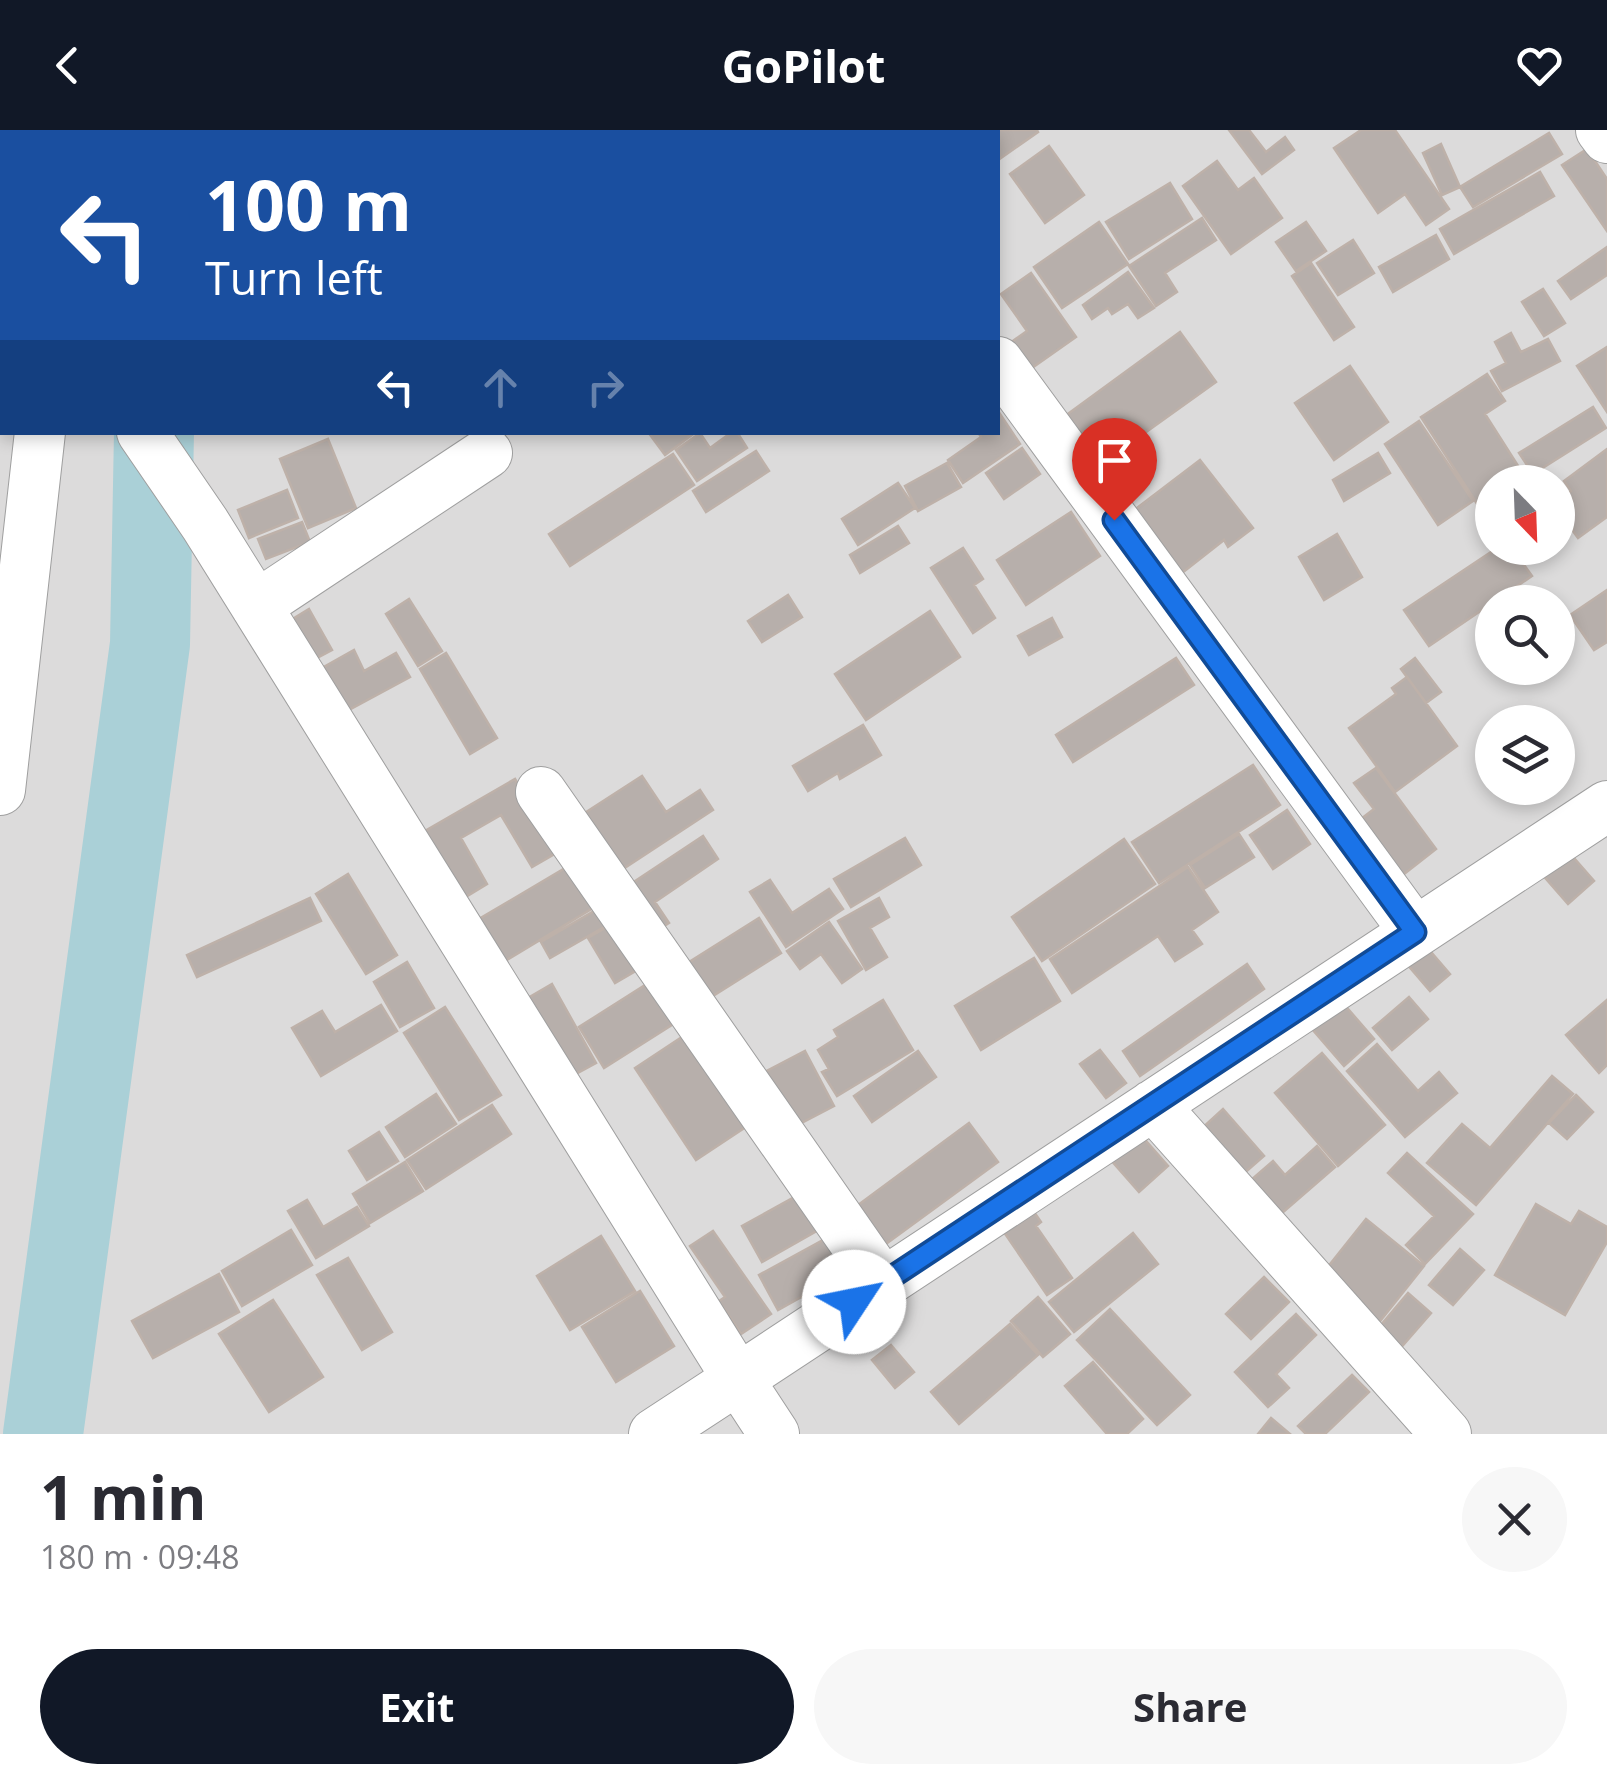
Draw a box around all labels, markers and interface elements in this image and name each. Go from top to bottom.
text: GoPilot [722,35,885,96]
icon: back [40,38,95,93]
icon: heart [1512,38,1567,93]
text: 100 m [205,156,412,252]
icon: left [40,170,170,300]
text: Turn left [205,247,383,308]
icon: left [368,360,423,415]
icon: ahead [473,360,528,415]
icon: right [578,360,633,415]
pin [1072,418,1157,521]
icon: arrive [1087,433,1142,488]
north arrow [1475,465,1575,565]
map controls [1475,465,1575,805]
button: search [1475,585,1575,685]
button: layers [1475,705,1575,805]
position arrow [802,1250,906,1354]
text: 1 min [40,1456,207,1538]
button: close [1462,1467,1567,1572]
text: 180 m · 09:48 [40,1535,239,1578]
button: Exit [40,1649,794,1764]
button: Share [814,1649,1567,1764]

